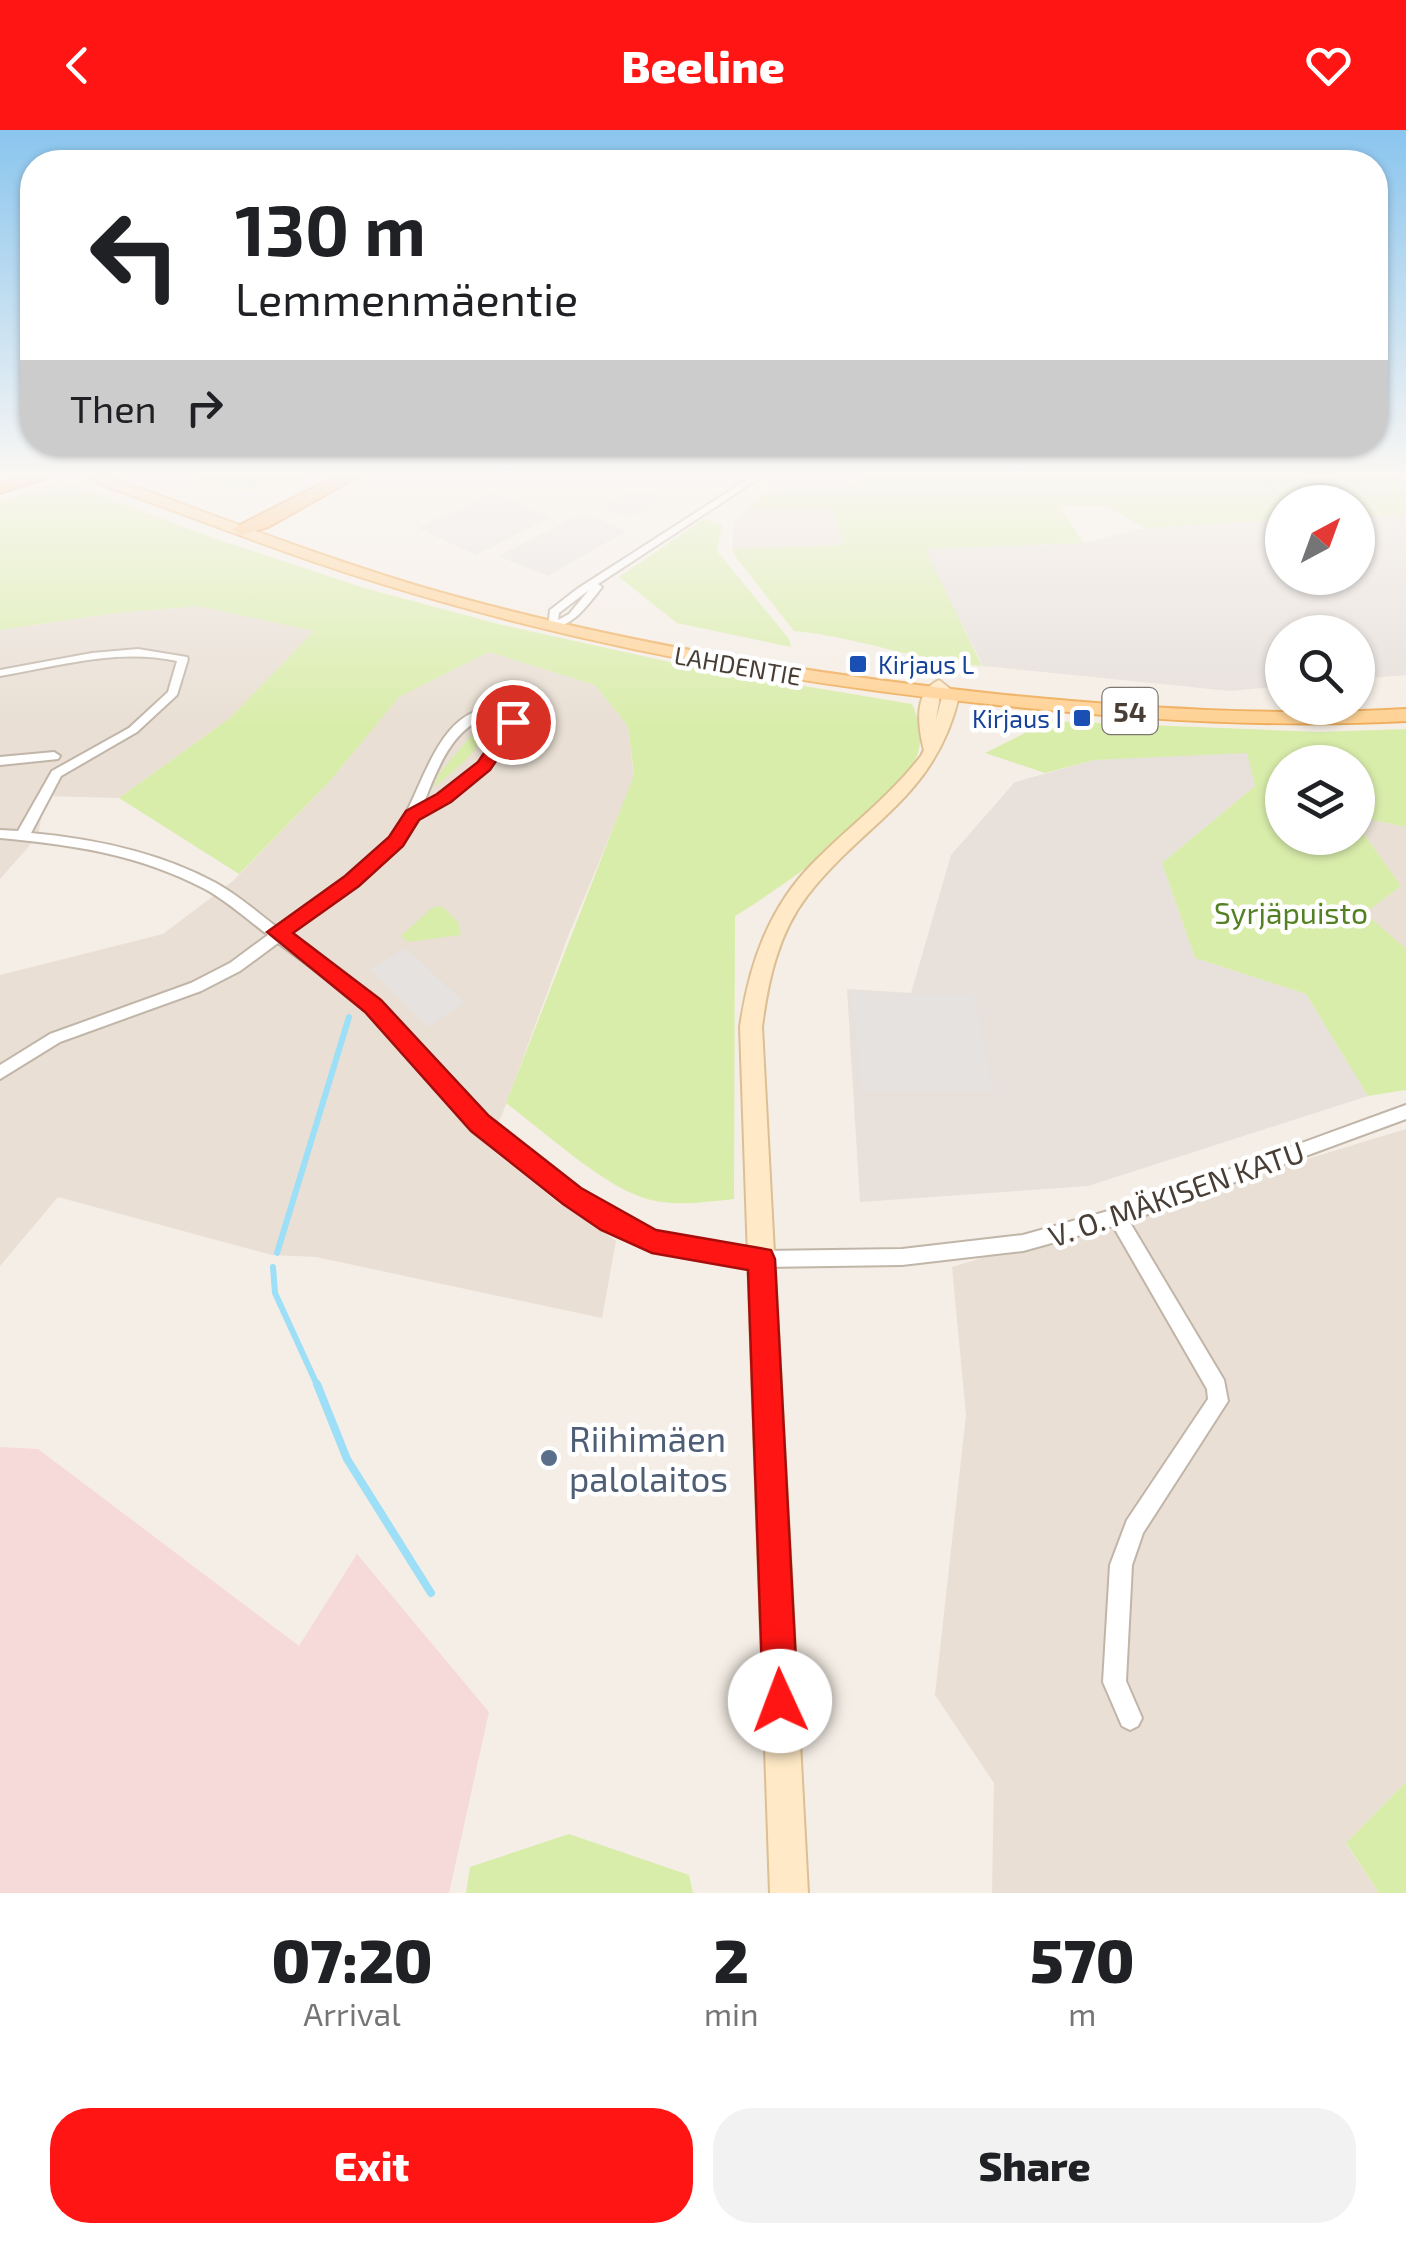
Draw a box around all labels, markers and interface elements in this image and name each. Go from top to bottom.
icon: back [50,38,105,93]
text: Beeline [621,38,785,92]
icon: heart [1301,38,1356,93]
text: 130 m [235,186,426,270]
icon: left [70,190,200,320]
text: Lemmenmäentie [235,271,578,325]
icon: right [177,380,232,435]
text: Then [70,385,157,431]
north arrow [1265,485,1375,595]
map controls [1265,485,1375,855]
button: search [1265,615,1375,725]
street label: LAHDENTIE [672,639,804,691]
place label: Kirjaus L [878,649,975,679]
marker: Kirjaus L [847,653,869,675]
pin [471,680,556,765]
road number: 54 [1102,688,1158,734]
icon: arrive [486,695,541,750]
place label: Kirjaus I [972,703,1062,733]
marker: Kirjaus I [1071,707,1093,729]
button: layers [1265,745,1375,855]
park label: Syrjäpuisto [1214,894,1368,930]
street label: V. O. MÄKISEN KATU [1043,1132,1309,1254]
place label: Riihimäen palolaitos [569,1417,728,1499]
marker: Riihimäen palolaitos [538,1447,560,1469]
position arrow [728,1649,832,1753]
text: 07:20 [271,1923,433,1995]
text: 2 [714,1923,749,1995]
text: 570 [1030,1923,1135,1995]
text: Arrival [303,1994,401,2032]
text: min [704,1994,759,2032]
text: m [1068,1994,1096,2032]
button: Exit [50,2108,693,2223]
button: Share [713,2108,1356,2223]

